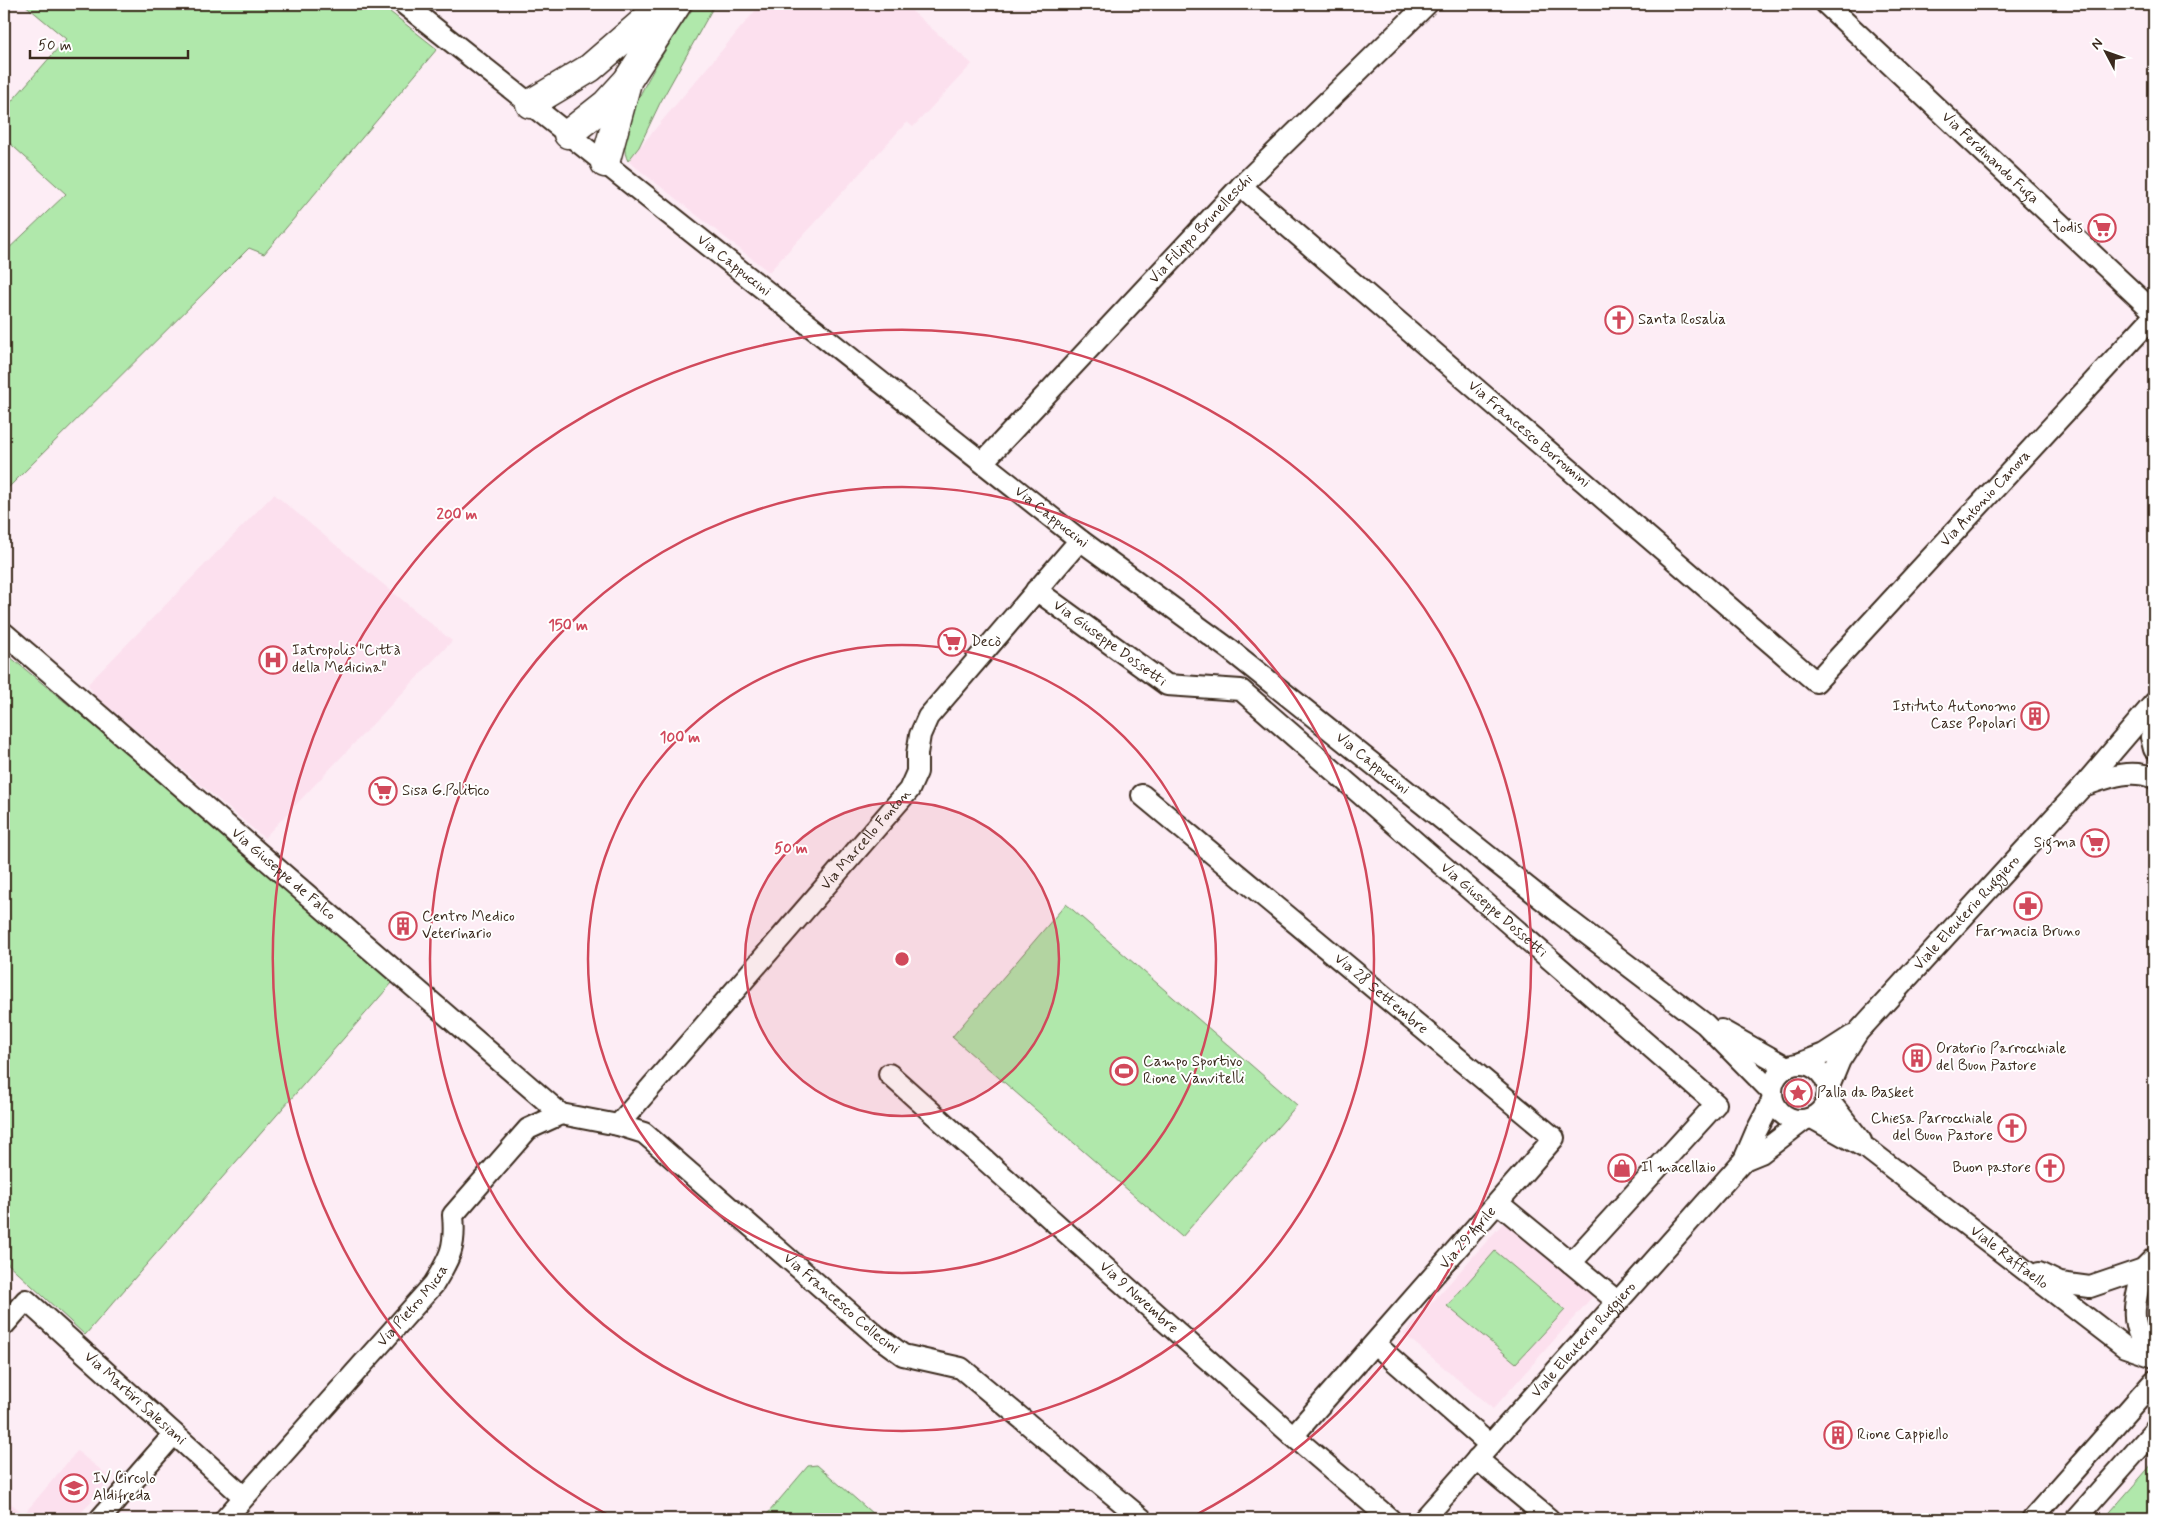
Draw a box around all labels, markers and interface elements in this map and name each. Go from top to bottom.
scale bar [30,28,188,60]
north arrow [2080,28,2130,78]
text: N [2087,35,2107,54]
text: 50 m [38,36,72,56]
street label: Via Ferdinando Fuga [1937,107,2043,209]
street label: Via Filippo Brunelleschi [1144,170,1257,288]
supermarket icon: Todis [2087,213,2117,243]
place label: Todis [2052,218,2083,238]
street label: Via Cappuccini [693,230,775,301]
church icon: Santa Rosalia [1604,305,1634,335]
place label: Santa Rosalia [1638,310,1726,330]
street label: Via Francesco Borromini [1463,376,1594,493]
street label: Via Antonio Canova [1936,446,2035,551]
street label: Via Cappuccini [1010,482,1092,553]
text: 200 m [437,505,478,525]
street label: Via Giuseppe Dossetti [1049,595,1171,691]
text: 150 m [548,616,588,636]
supermarket icon: Decò [937,627,967,657]
place label: Decò [971,632,1001,652]
place label: Iatropolis "Città della Medicina" [292,641,401,678]
hospital icon: Iatropolis "Città della Medicina" [258,645,288,675]
place label: Istituto Autonomo Case Popolari [1893,697,2016,734]
building icon: Istituto Autonomo Case Popolari [2020,701,2050,731]
text: 100 m [660,728,700,748]
street label: Via Cappuccini [1331,728,1414,799]
supermarket icon: Sisa G.Politico [368,776,398,806]
place label: Sisa G.Politico [402,781,489,801]
street label: Via Marcello Fonton [816,784,916,895]
street label: Via Giuseppe de Falco [227,823,340,925]
supermarket icon: Sigma [2080,828,2110,858]
place label: Sigma [2034,833,2076,854]
text: 50 m [774,839,808,859]
street label: Viale Eleuterio Ruggiero [1909,851,2025,975]
street label: Via Giuseppe Dossetti [1436,858,1551,962]
pharmacy icon: Farmacia Bruno [2013,891,2043,921]
place label: Centro Medico Veterinario [422,907,515,944]
building icon: Centro Medico Veterinario [388,911,418,941]
place label: Farmacia Bruno [1976,922,2081,942]
street label: Via 28 Settembre [1330,949,1432,1039]
centre of rings [893,950,911,968]
place label: Oratorio Parrocchiale del Buon Pastore [1936,1039,2066,1076]
building icon: Oratorio Parrocchiale del Buon Pastore [1902,1043,1932,1073]
place label: Campo Sportivo Rione Vanvitelli [1143,1052,1245,1089]
sports icon: Campo Sportivo Rione Vanvitelli [1109,1056,1139,1086]
place icon: Palla da Basket [1783,1078,1813,1108]
place label: Palla da Basket [1817,1083,1914,1103]
place label: Chiesa Parrocchiale del Buon Pastore [1871,1109,1993,1146]
church icon: Chiesa Parrocchiale del Buon Pastore [1997,1113,2027,1143]
shop icon: Il macellaio [1607,1153,1637,1183]
church icon: Buon pastore [2035,1153,2065,1183]
place label: Il macellaio [1641,1158,1716,1178]
place label: Buon pastore [1952,1158,2031,1178]
street label: Via 29 Aprile [1435,1202,1502,1275]
street label: Viale Raffaello [1966,1221,2052,1294]
street label: Via Francesco Collecini [779,1249,903,1359]
street label: Via 9 Novembre [1095,1257,1182,1338]
street label: Via Pietro Micca [373,1261,453,1351]
street label: Viale Eleuterio Ruggiero [1527,1277,1641,1402]
street label: Via Martiri Salesiani [80,1347,190,1450]
building icon: Rione Cappiello [1823,1420,1853,1450]
place label: Rione Cappiello [1857,1425,1948,1445]
place label: IV Circolo Aldifreda [93,1469,156,1506]
school or university icon: IV Circolo Aldifreda [59,1473,89,1503]

